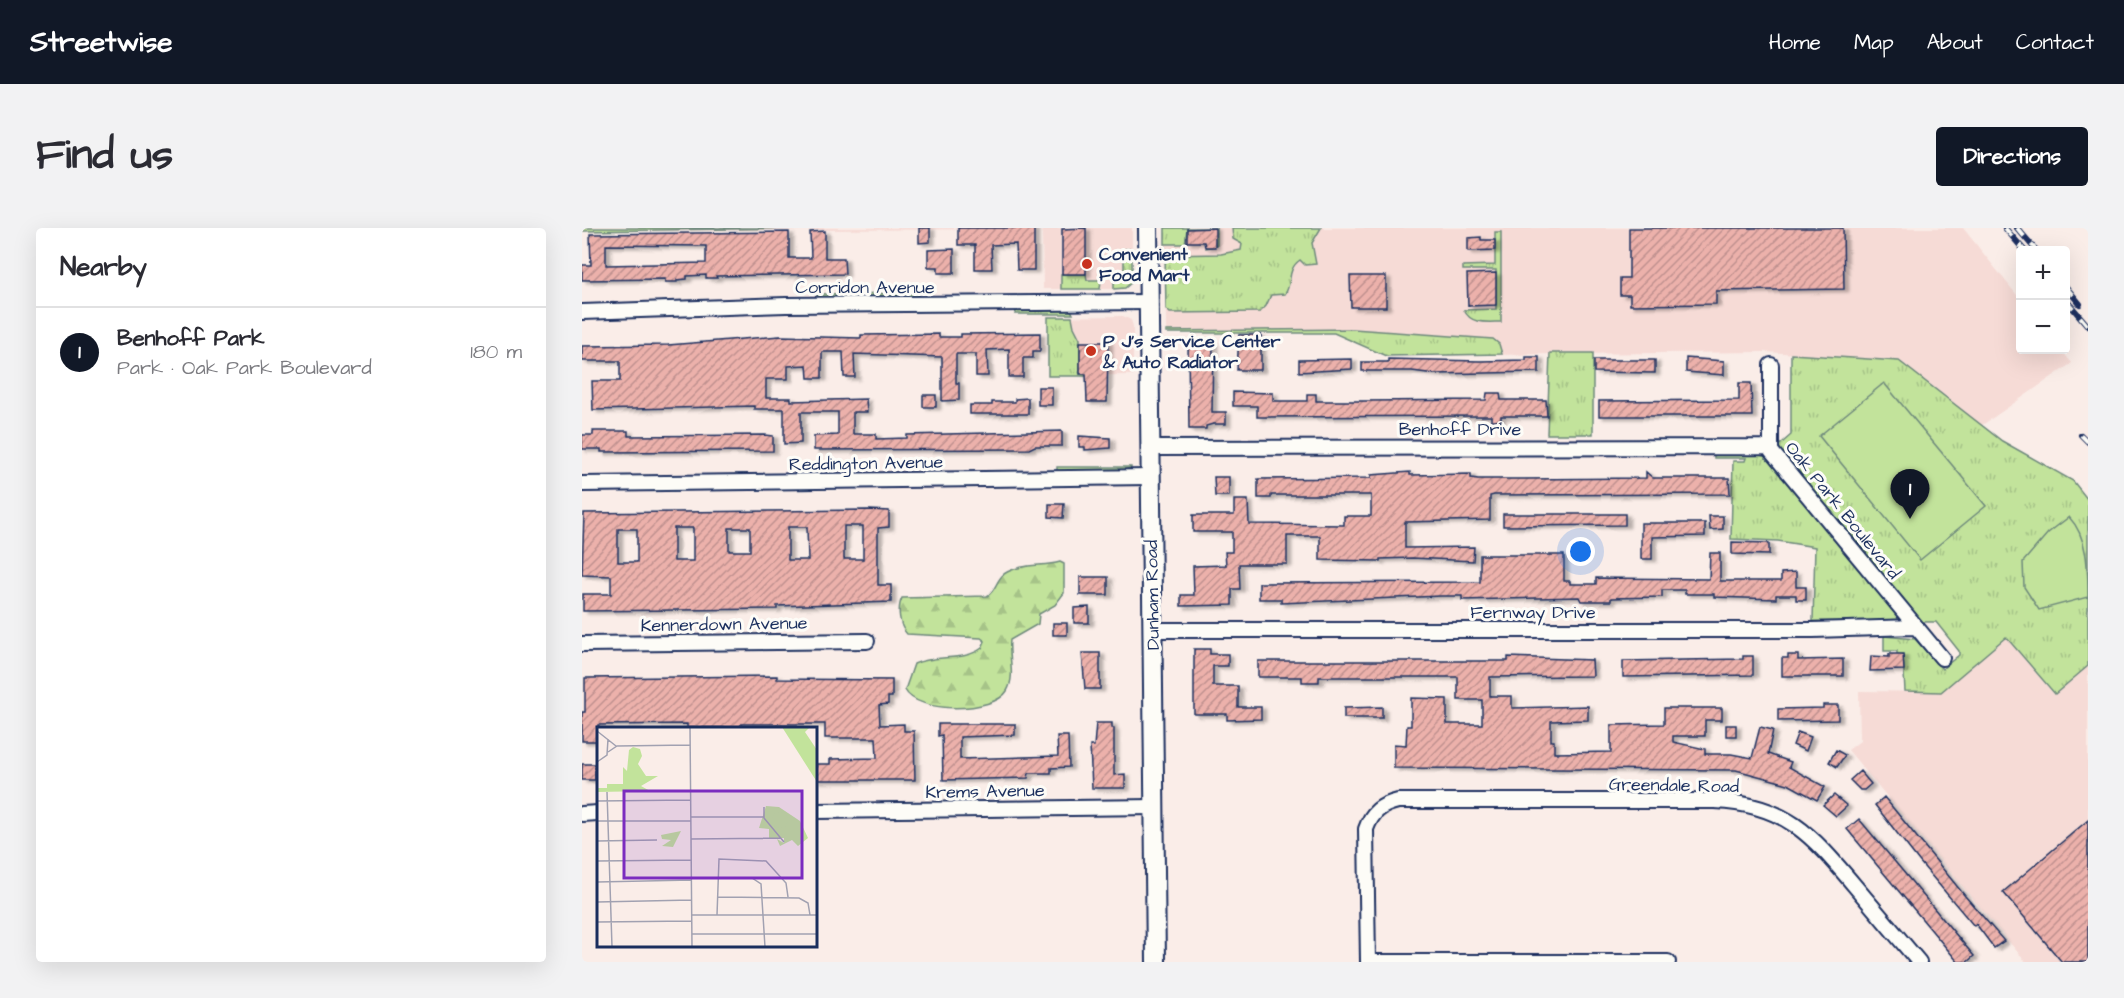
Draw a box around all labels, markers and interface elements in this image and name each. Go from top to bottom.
text: Streetwise [30,23,172,62]
text: Home [1769,28,1821,57]
text: Map [1854,28,1894,57]
text: About [1927,28,1983,57]
text: Contact [2016,28,2094,57]
text: Find us [36,127,173,185]
button: Directions [1936,127,2088,186]
place label: Convenient Food Mart [1099,242,1190,288]
map controls [2016,246,2070,354]
button: + [2016,246,2070,300]
text: Nearby [60,249,147,285]
marker: Convenient Food Mart [1080,257,1094,271]
street label: Corridon Avenue [795,275,935,300]
button: − [2016,300,2070,354]
text: Benhoff Park [117,323,265,354]
place label: P J’s Service Center & Auto Radiator [1102,329,1281,375]
text: 1 [78,338,81,366]
text: 180 m [470,338,522,366]
marker: P J’s Service Center & Auto Radiator [1084,344,1098,358]
text: Park · Oak Park Boulevard [117,354,372,382]
street label: Benhoff Drive [1399,417,1522,442]
street label: Oak Park Boulevard [1779,436,1906,584]
street label: Reddington Avenue [789,450,944,478]
pin: 1 [1890,470,1930,519]
your location [1566,537,1595,566]
street label: Dunham Road [1139,540,1166,650]
street label: Fernway Drive [1470,600,1596,626]
street label: Kennerdown Avenue [640,611,808,638]
inset map [597,727,818,947]
street label: Greendale Road [1609,772,1739,799]
street label: Krems Avenue [925,778,1045,805]

